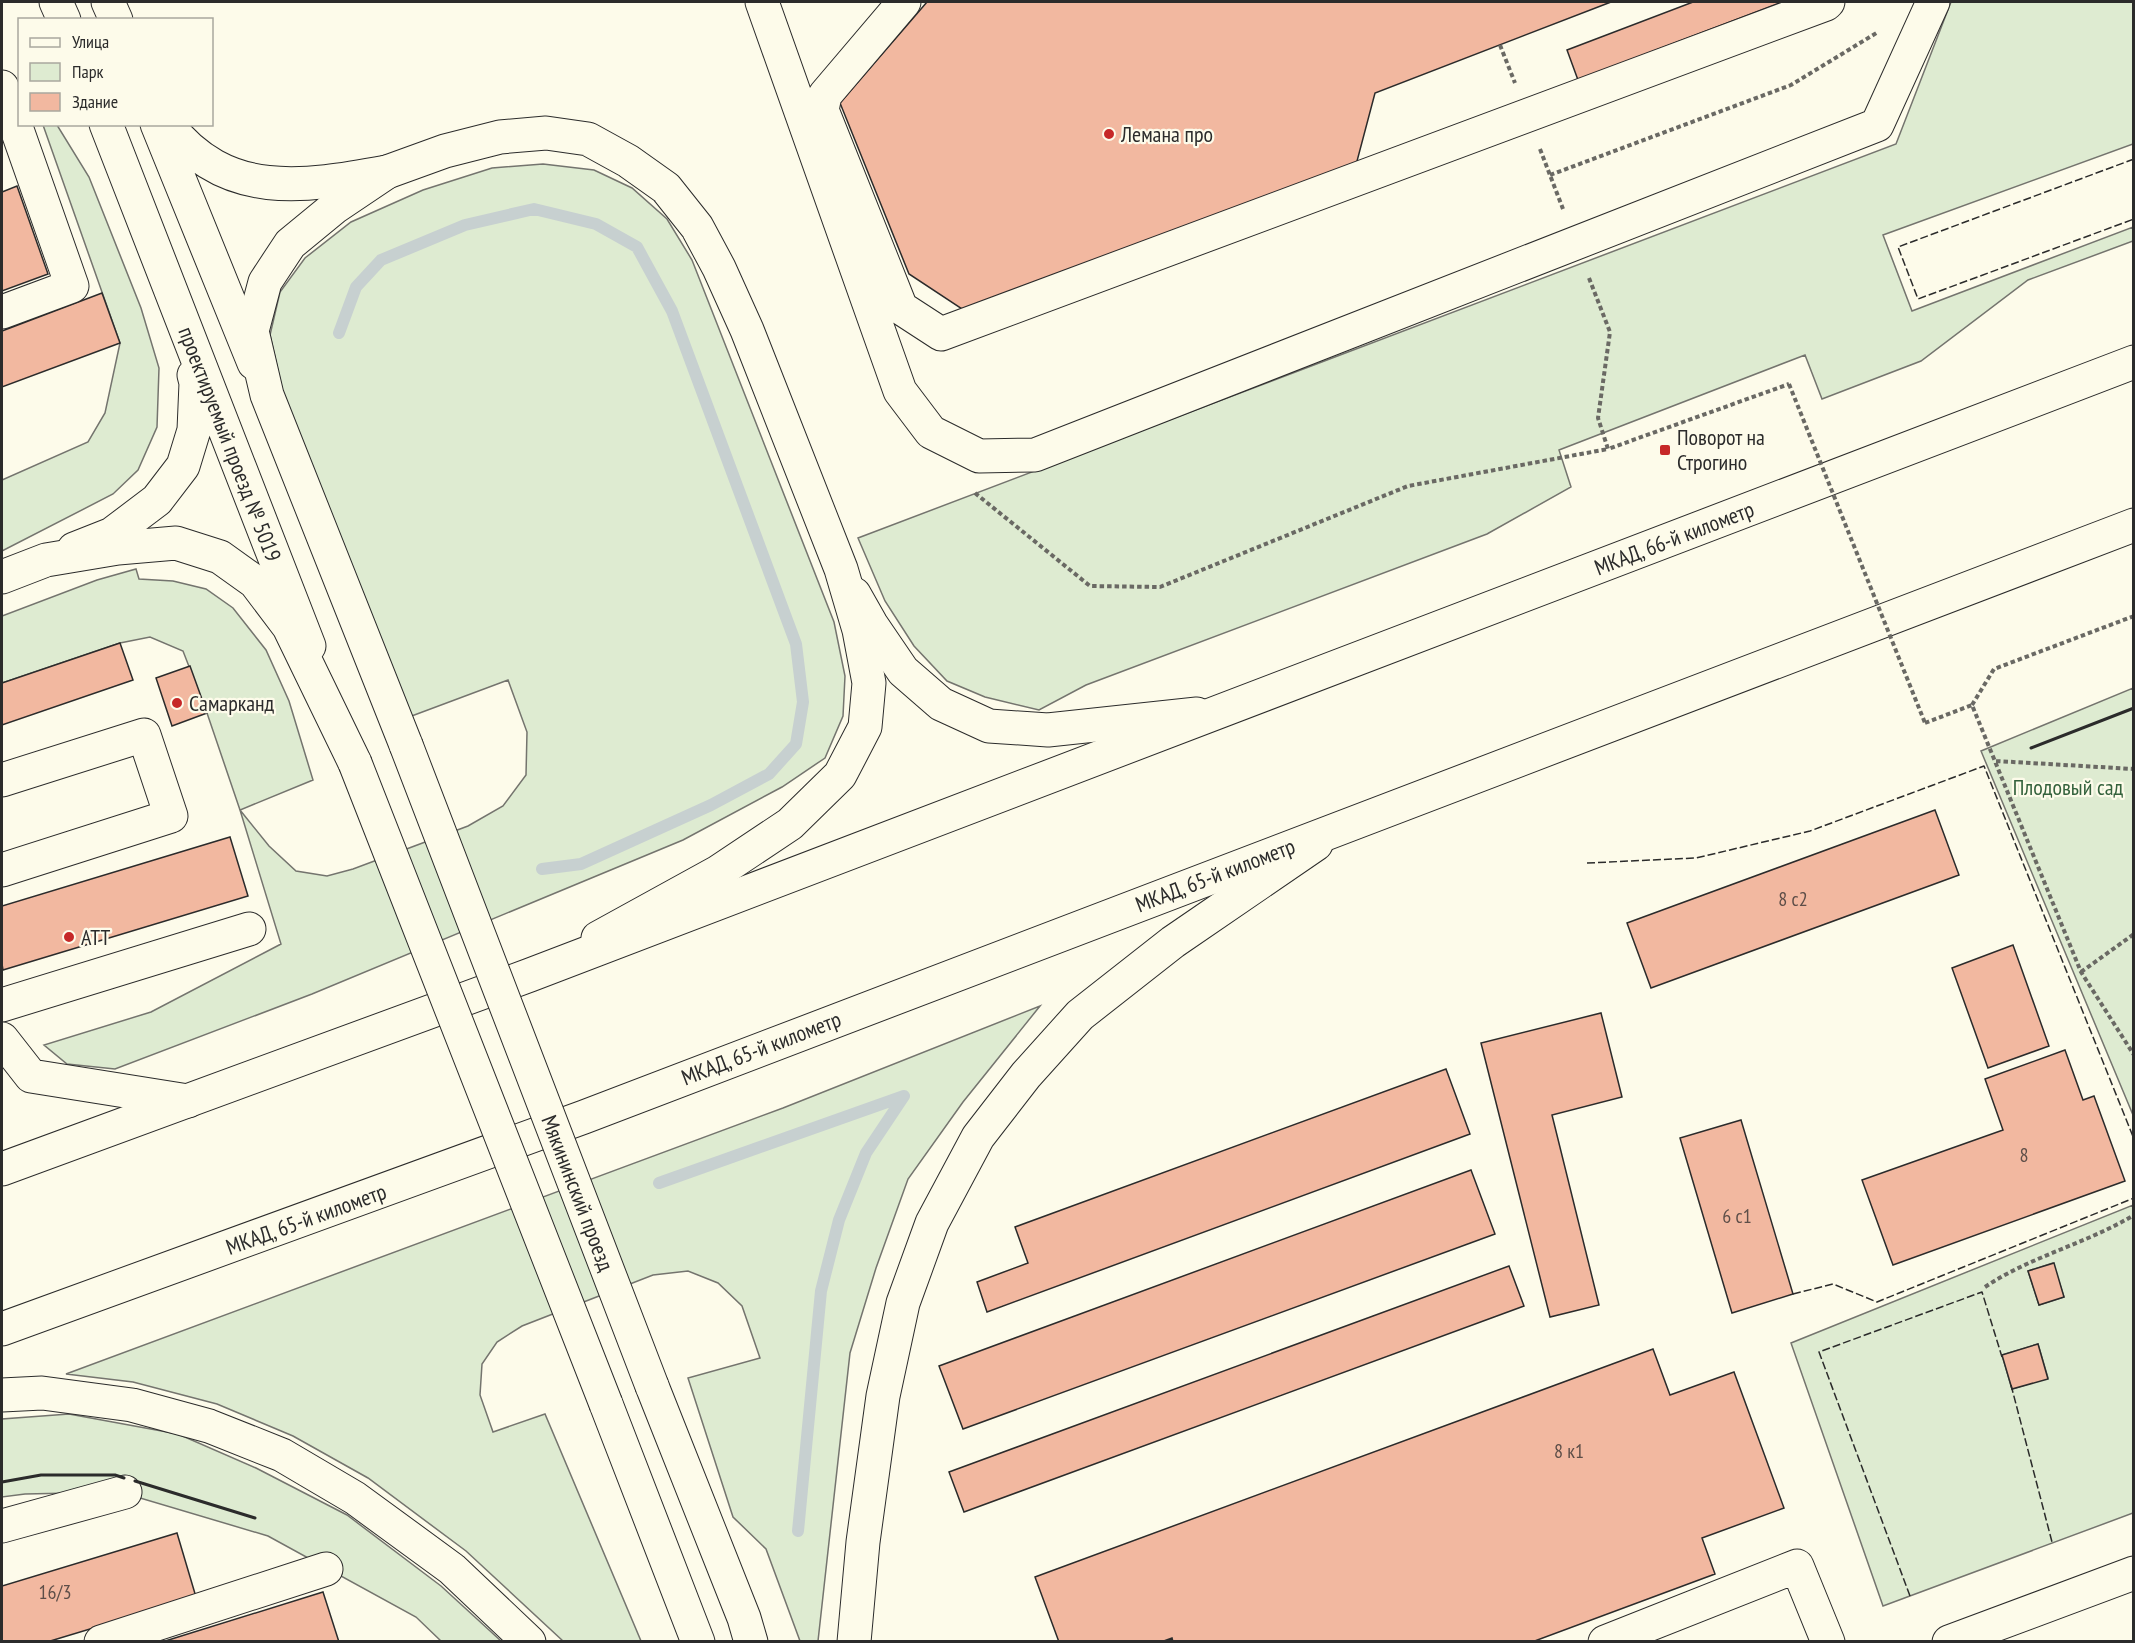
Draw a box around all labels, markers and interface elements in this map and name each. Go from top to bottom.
legend [18,18,213,126]
text: Улица [72,30,109,53]
text: Парк [72,60,103,83]
text: Здание [72,90,118,113]
place label: Лемана про [1120,120,1213,148]
marker: Лемана про [1102,127,1116,141]
street label: проектируемый проезд № 5019 [172,323,288,565]
place label: Поворот на Строгино [1677,423,1765,476]
marker: Поворот на Строгино [1658,443,1672,457]
street label: МКАД, 66-й километр [1590,495,1758,581]
place label: Самарканд [189,689,275,717]
marker: Самарканд [170,696,184,710]
park label: Плодовый сад [2013,773,2124,801]
street label: МКАД, 65-й километр [1131,832,1299,918]
house number: 8 с2 [1778,886,1808,912]
place label: АТТ [81,923,110,951]
marker: АТТ [62,930,76,944]
street label: МКАД, 65-й километр [677,1005,845,1091]
street label: Мякининский проезд [535,1111,621,1275]
house number: 8 [2020,1142,2029,1168]
street label: МКАД, 65-й километр [222,1177,390,1261]
house number: 6 с1 [1722,1203,1752,1229]
house number: 8 к1 [1554,1438,1584,1464]
house number: 16/3 [39,1579,71,1605]

